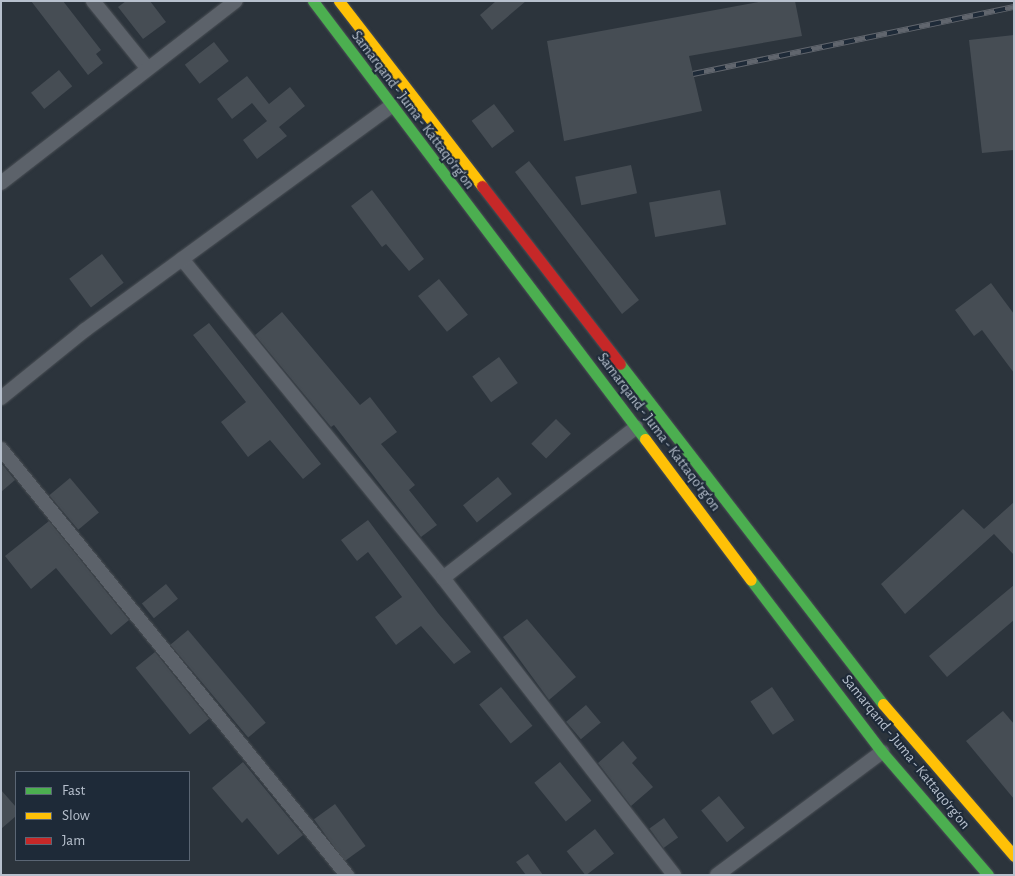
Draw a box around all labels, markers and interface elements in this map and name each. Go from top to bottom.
street label: Samarqand - Juma - Kattaqo‘rg‘on [347,27,479,193]
street label: Samarqand - Juma - Kattaqo‘rg‘on [593,349,725,515]
street label: Samarqand - Juma - Kattaqo‘rg‘on [838,671,974,833]
legend [15,771,190,861]
text: Fast [62,783,85,798]
text: Slow [62,808,90,823]
text: Jam [62,833,85,848]

